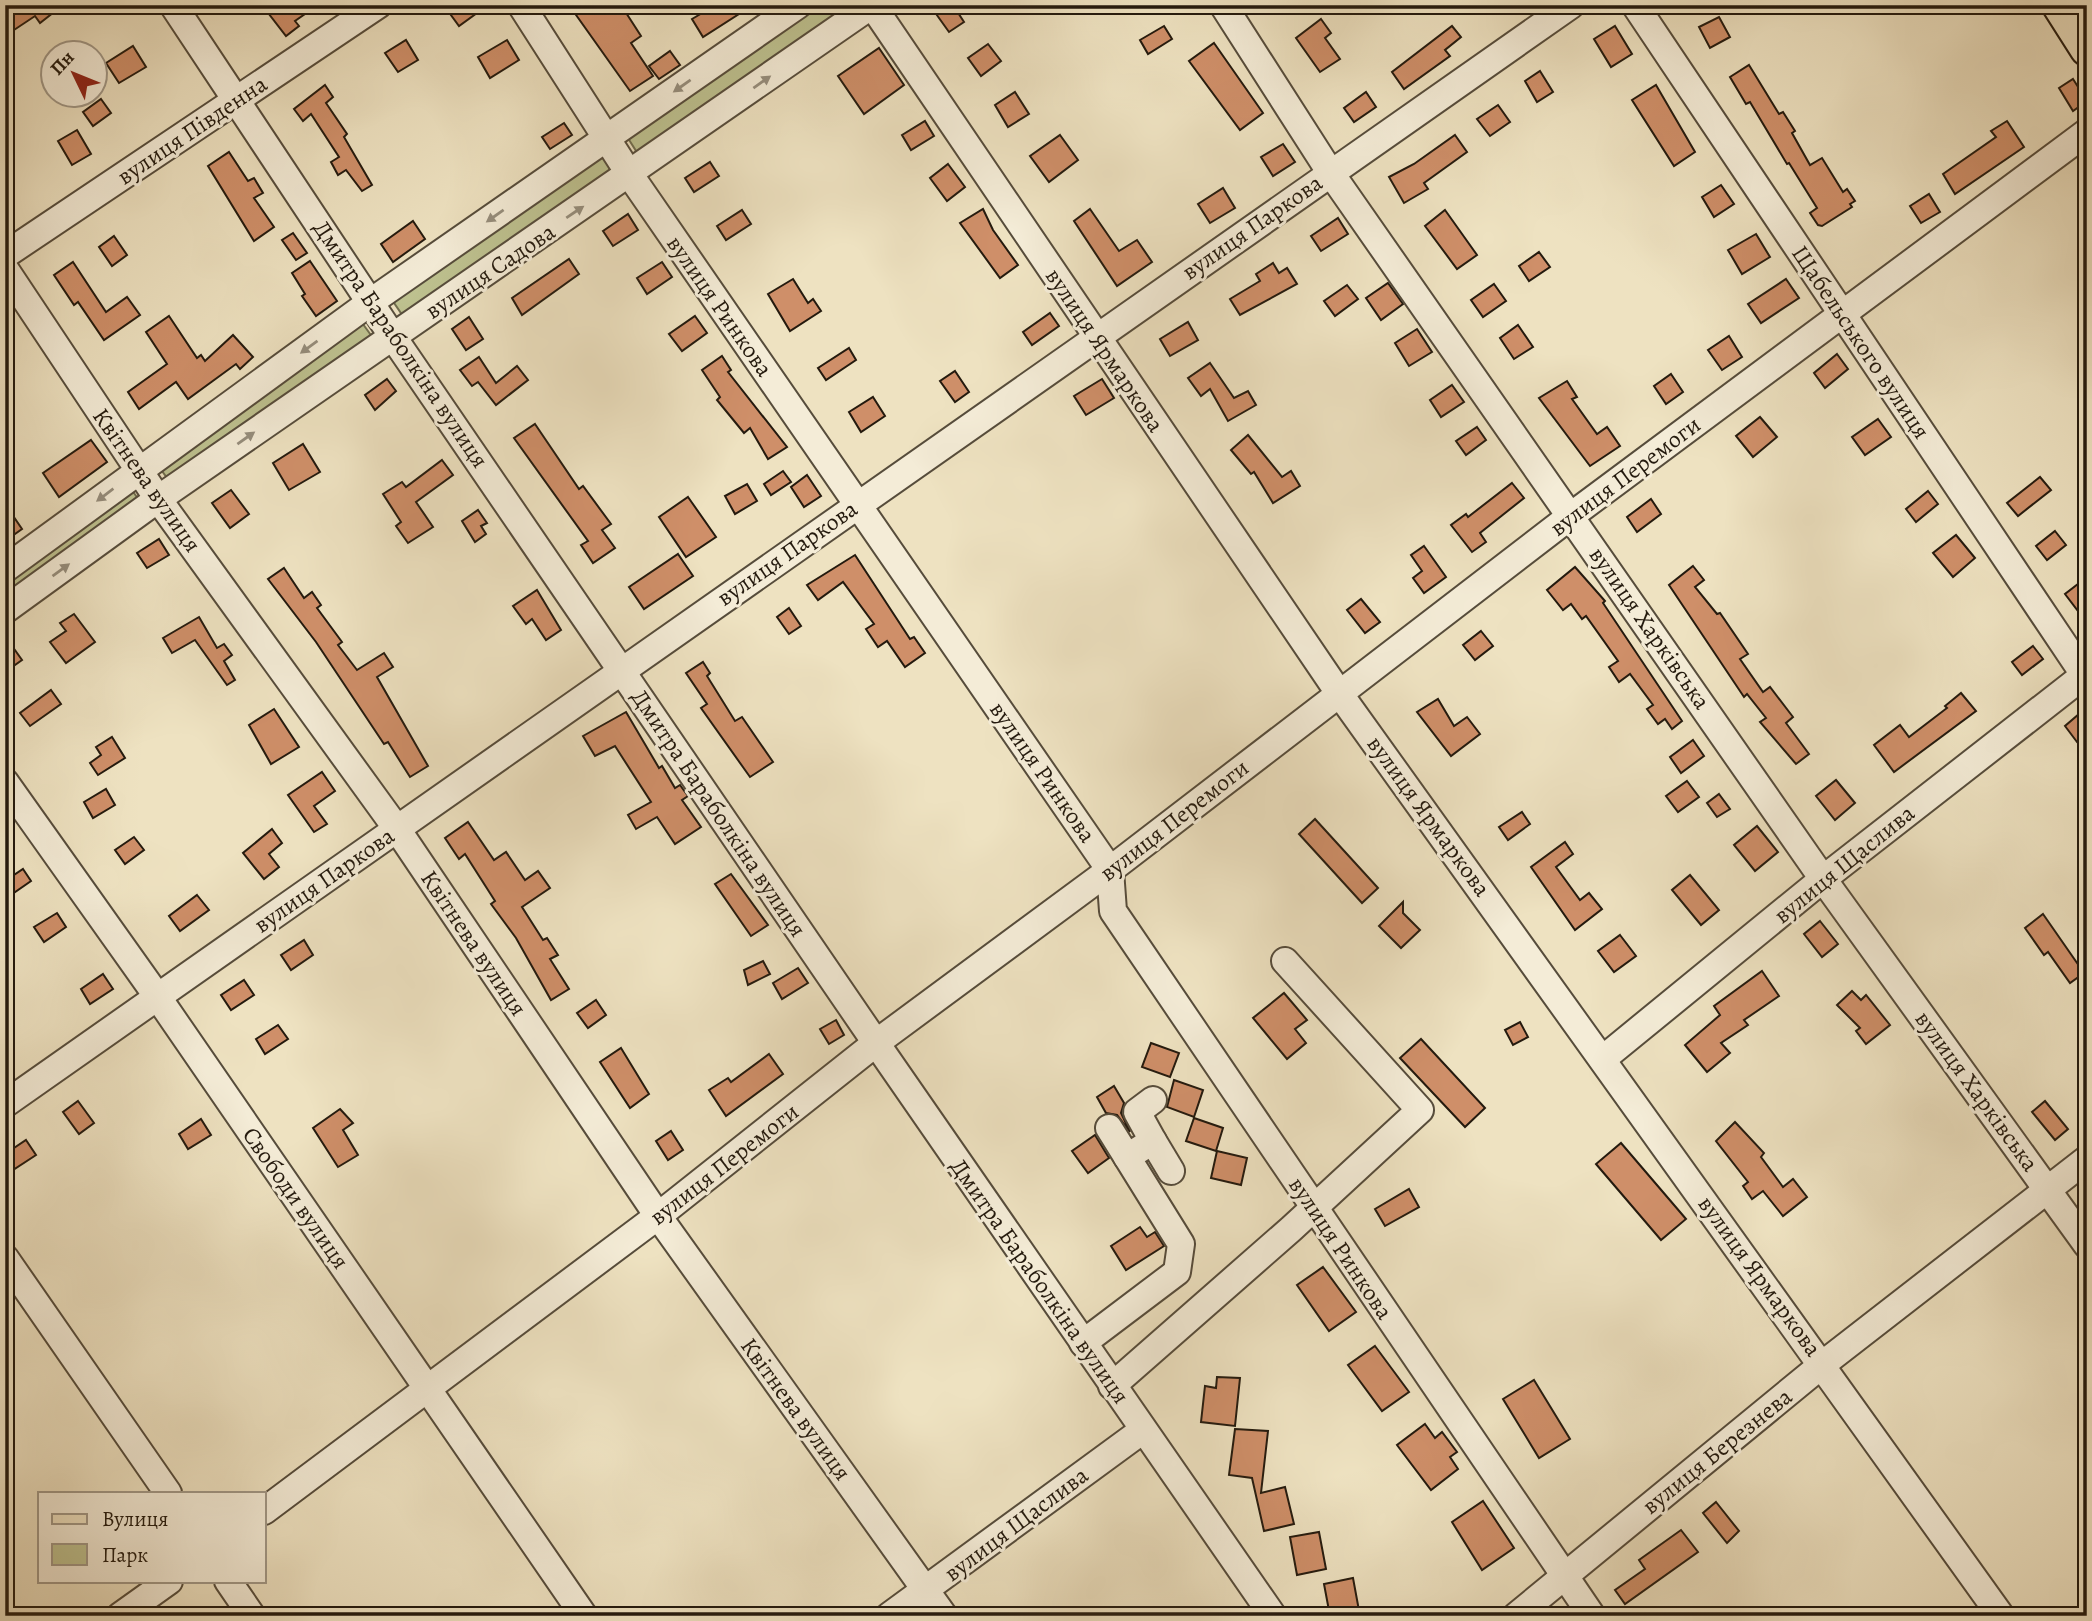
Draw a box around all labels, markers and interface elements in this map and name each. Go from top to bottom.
north arrow [38,38,108,108]
text: Пн [44,45,80,81]
street label: вулиця Південна [111,68,273,192]
one-way arrow [753,76,771,90]
one-way arrow [673,79,691,93]
street label: вулиця Паркова [1175,167,1329,287]
one-way arrow [566,205,584,219]
one-way arrow [486,209,504,223]
street label: Дмитра Бараболкіна вулиця [306,214,496,474]
street label: вулиця Садова [419,216,561,326]
street label: вулиця Ринкова [659,229,781,383]
street label: Щабельського вулиця [1784,239,1938,445]
street label: вулиця Ярмаркова [1038,262,1172,438]
one-way arrow [300,340,318,354]
street label: Квітнева вулиця [85,401,209,559]
street label: вулиця Перемоги [1543,409,1707,543]
one-way arrow [237,431,255,445]
one-way arrow [97,488,115,503]
street label: вулиця Паркова [710,493,864,613]
street label: вулиця Харківська [1582,540,1718,716]
one-way arrow [52,563,70,577]
street label: Дмитра Бараболкіна вулиця [624,683,814,943]
street label: вулиця Ринкова [982,695,1104,849]
street label: вулиця Ярмаркова [1360,729,1498,903]
street label: вулиця Перемоги [1093,752,1255,888]
street label: вулиця Щаслива [1767,797,1921,931]
street label: вулиця Паркова [247,820,401,940]
street label: Квітнева вулиця [413,864,535,1022]
street label: вулиця Харківська [1908,1004,2046,1178]
street label: вулиця Перемоги [643,1096,805,1232]
street label: Свободи вулиця [235,1121,357,1275]
street label: Дмитра Бараболкіна вулиця [943,1152,1137,1410]
street label: вулиця Ринкова [1281,1170,1401,1326]
street label: вулиця Ярмаркова [1691,1189,1829,1363]
street label: Квітнева вулиця [733,1331,859,1487]
street label: вулиця Березнева [1635,1381,1799,1521]
street label: вулиця Щаслива [937,1459,1095,1589]
legend [38,1492,266,1582]
text: Вулиця [102,1505,168,1533]
text: Парк [102,1541,148,1569]

